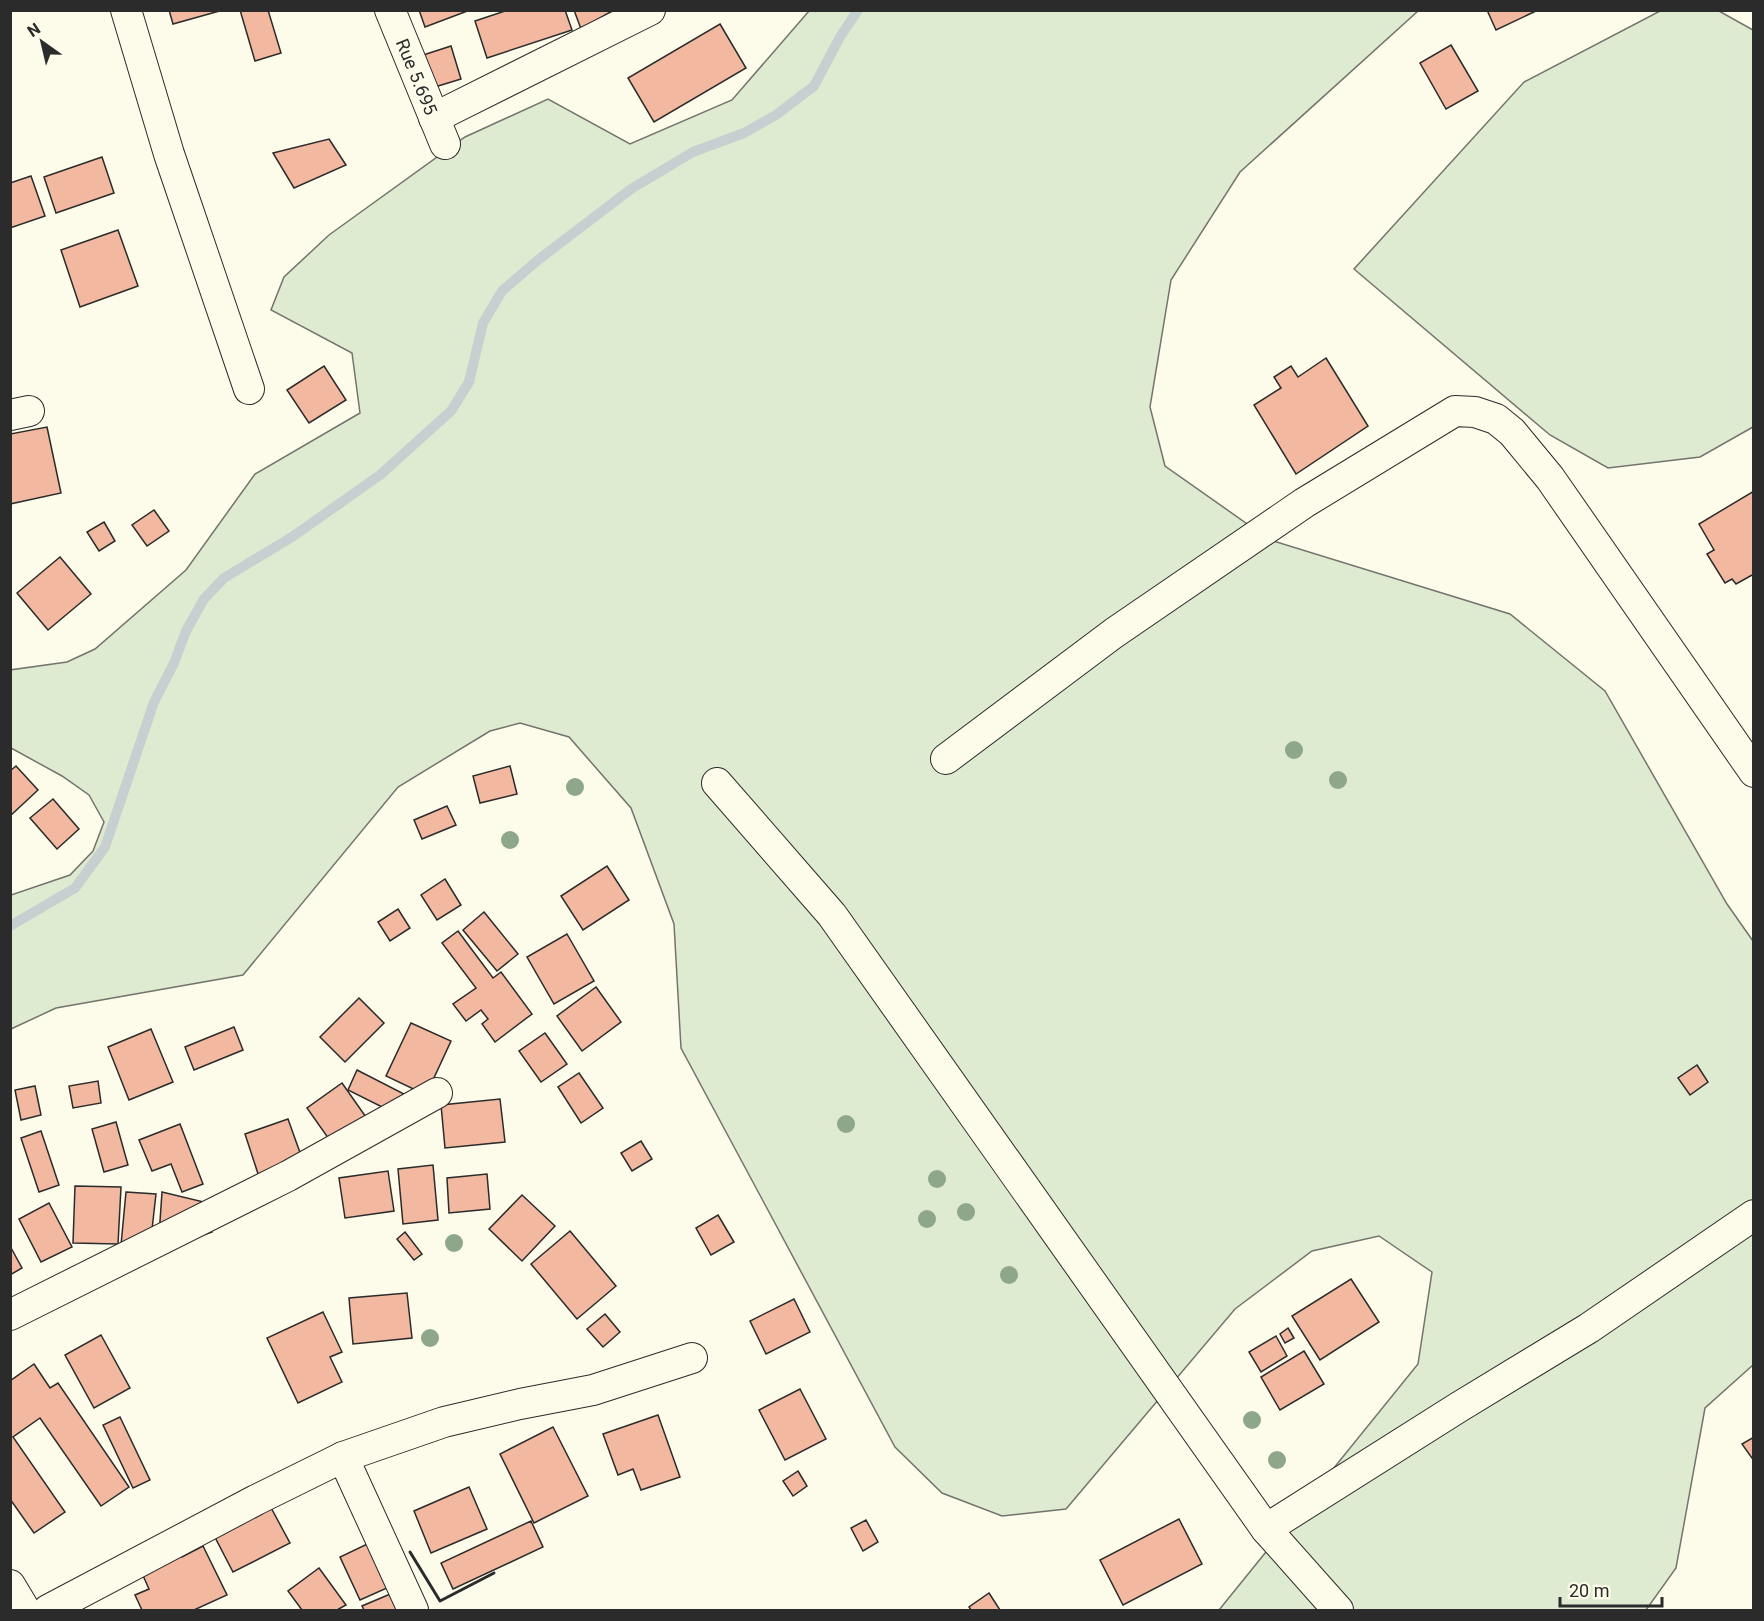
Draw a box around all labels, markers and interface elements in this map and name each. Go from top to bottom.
north arrow [12,12,72,72]
text: N [24,19,44,41]
street label: Rue 5.695 [392,35,442,118]
scale bar [1560,1570,1662,1608]
text: 20 m [1569,1580,1609,1601]

